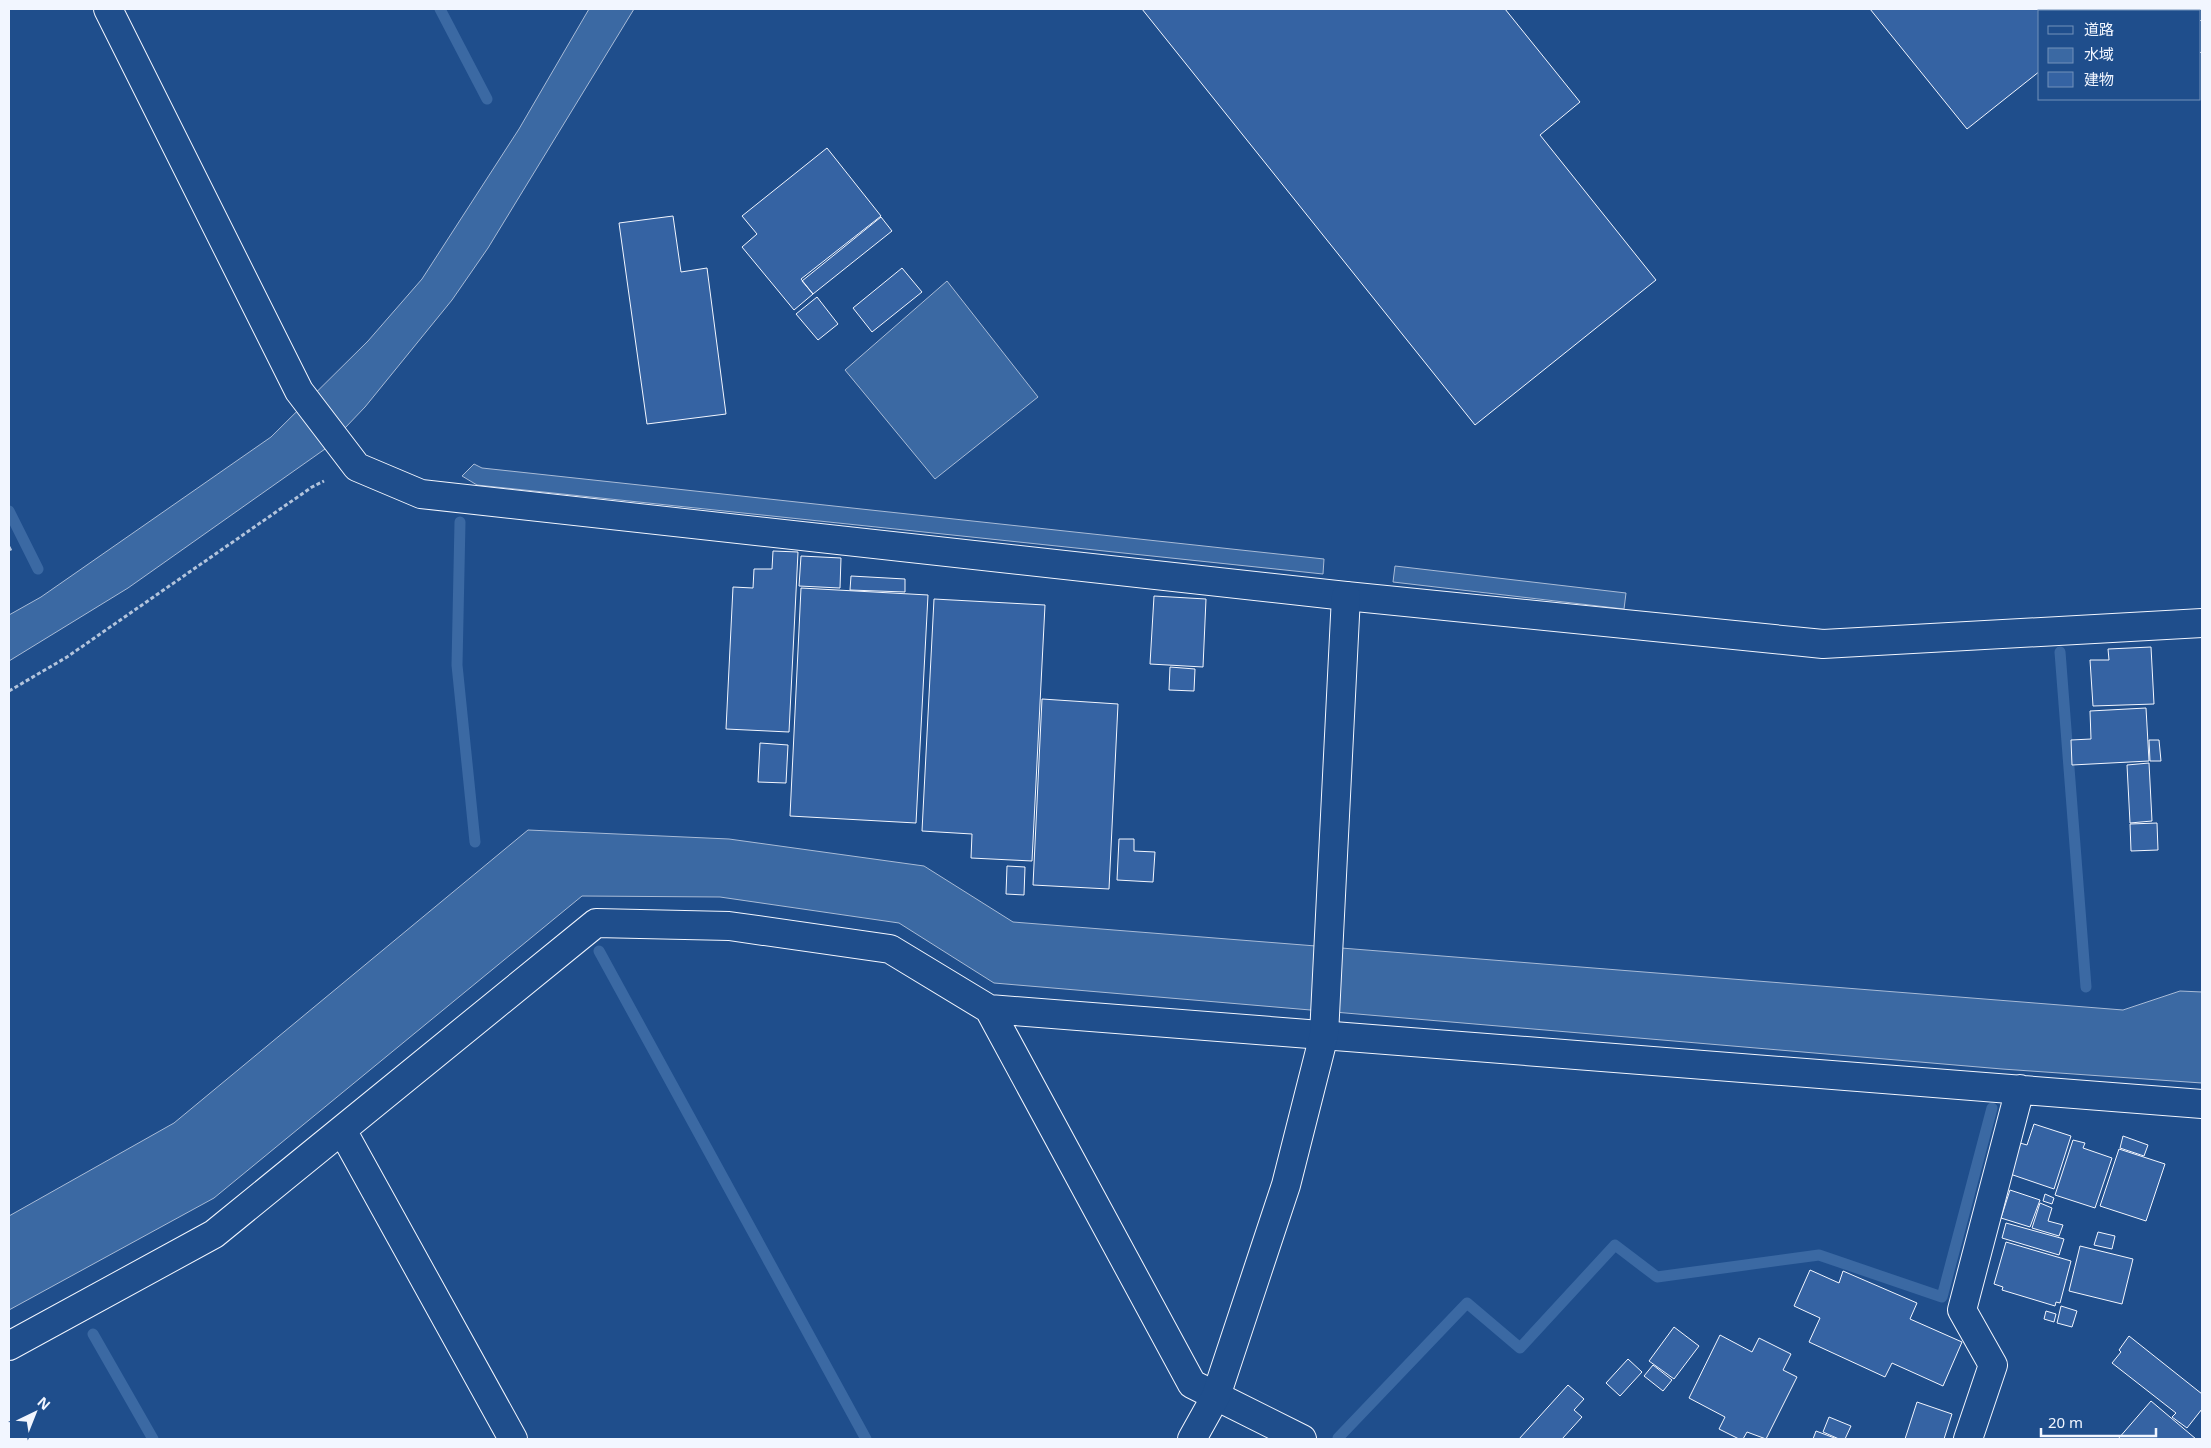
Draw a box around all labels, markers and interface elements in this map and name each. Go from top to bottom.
legend [2038,10,2201,100]
text: 道路 [2084,19,2114,39]
text: 水域 [2084,44,2114,64]
text: 建物 [2084,69,2114,89]
north arrow [10,1388,60,1438]
text: N [34,1392,55,1414]
scale bar [2041,1406,2156,1438]
text: 20 m [2048,1412,2083,1432]

